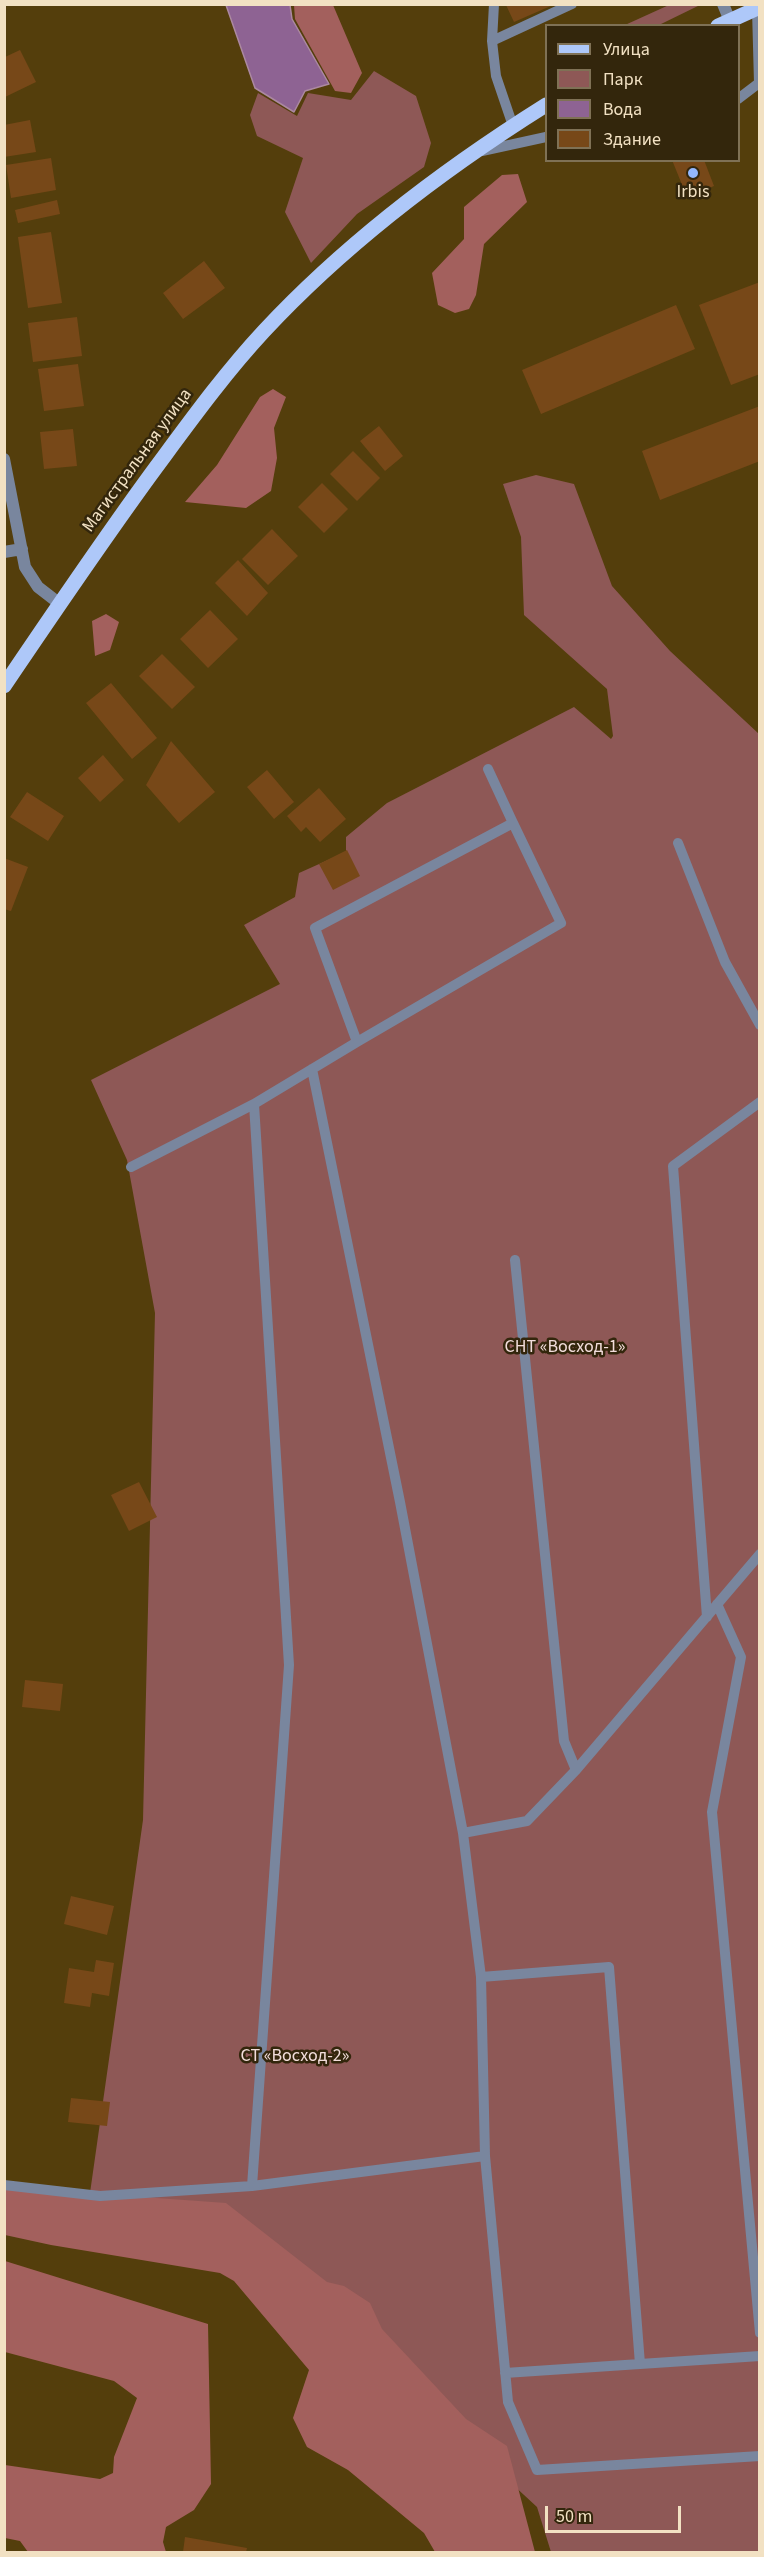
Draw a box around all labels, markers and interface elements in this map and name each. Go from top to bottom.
legend [545,24,740,162]
text: Улица [603,37,650,62]
text: Парк [603,67,643,92]
text: Вода [603,97,642,122]
text: Здание [603,127,661,152]
marker: Irbis [686,166,700,180]
place label: Irbis [677,182,709,204]
street label: Магистральная улица [79,385,197,537]
park label: СНТ «Восход-1» [505,1337,625,1359]
park label: СТ «Восход-2» [241,2046,349,2068]
scale bar [548,2494,684,2532]
text: 50 m [556,2504,592,2529]

